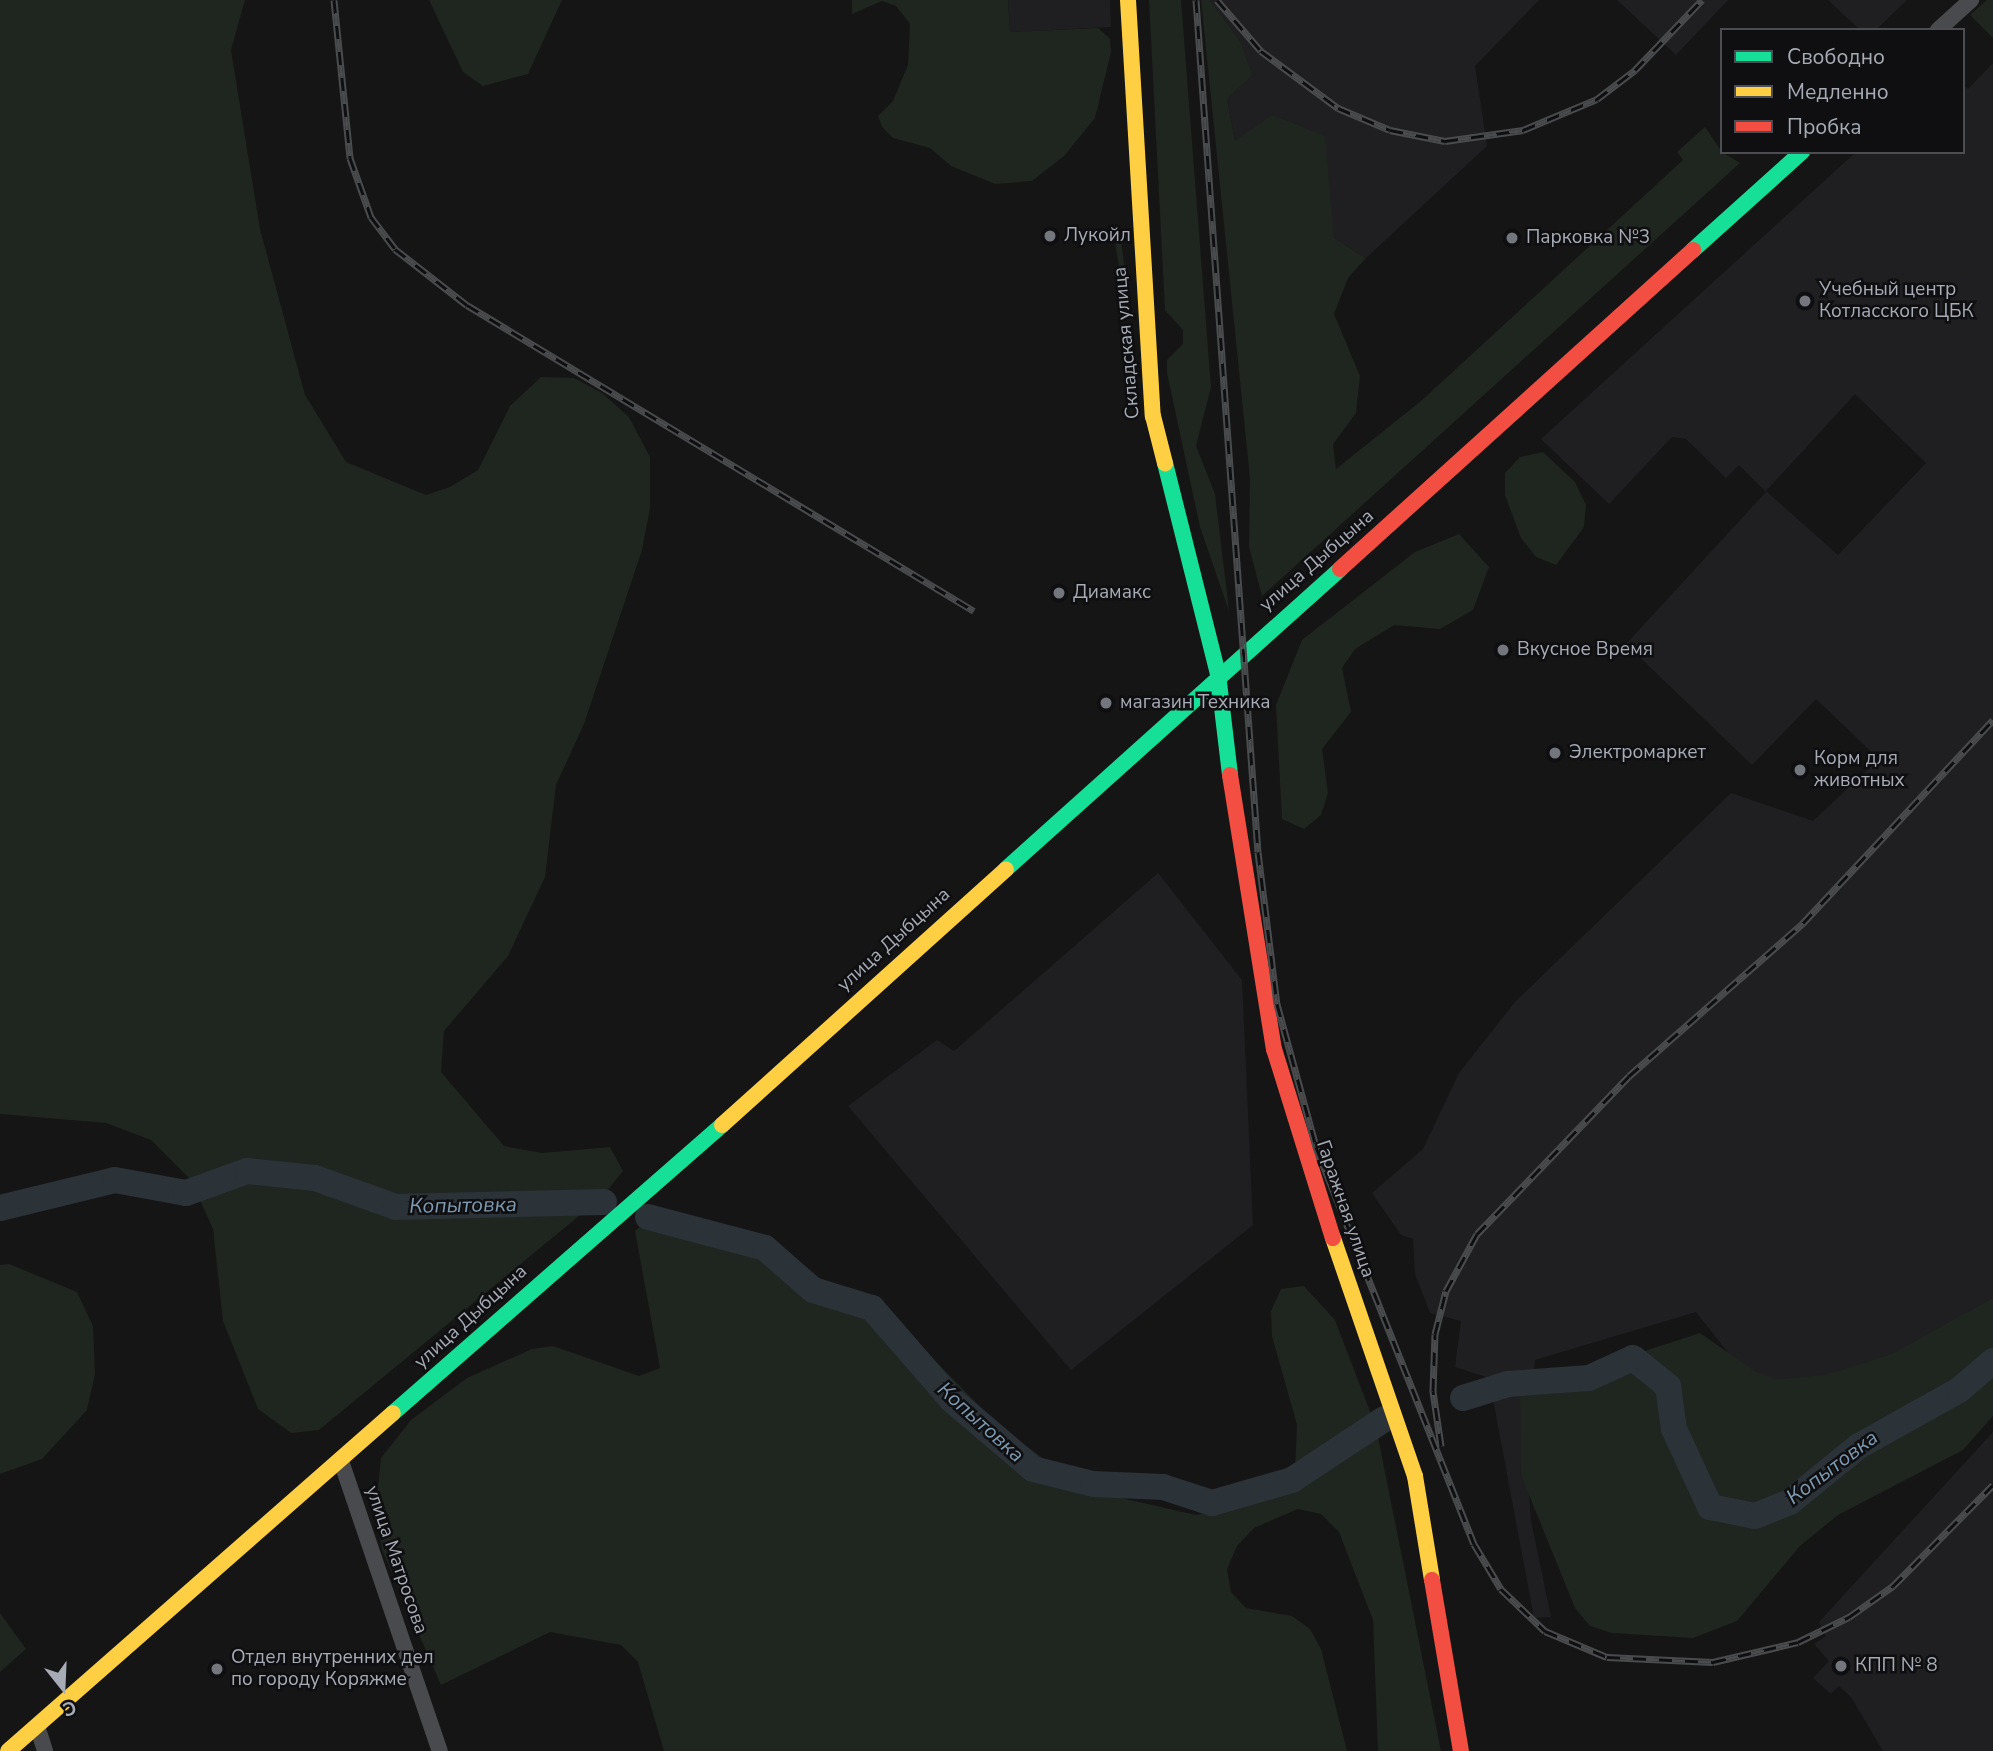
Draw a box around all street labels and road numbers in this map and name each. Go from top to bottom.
street label: Складская улица [1109,266,1145,420]
street label: улица Дыбцына [1255,505,1379,617]
street label: улица Дыбцына [833,883,955,997]
street label: Гаражная улица [1311,1137,1379,1281]
street label: улица Дыбцына [410,1260,532,1374]
street label: улица Матросова [360,1483,432,1637]

